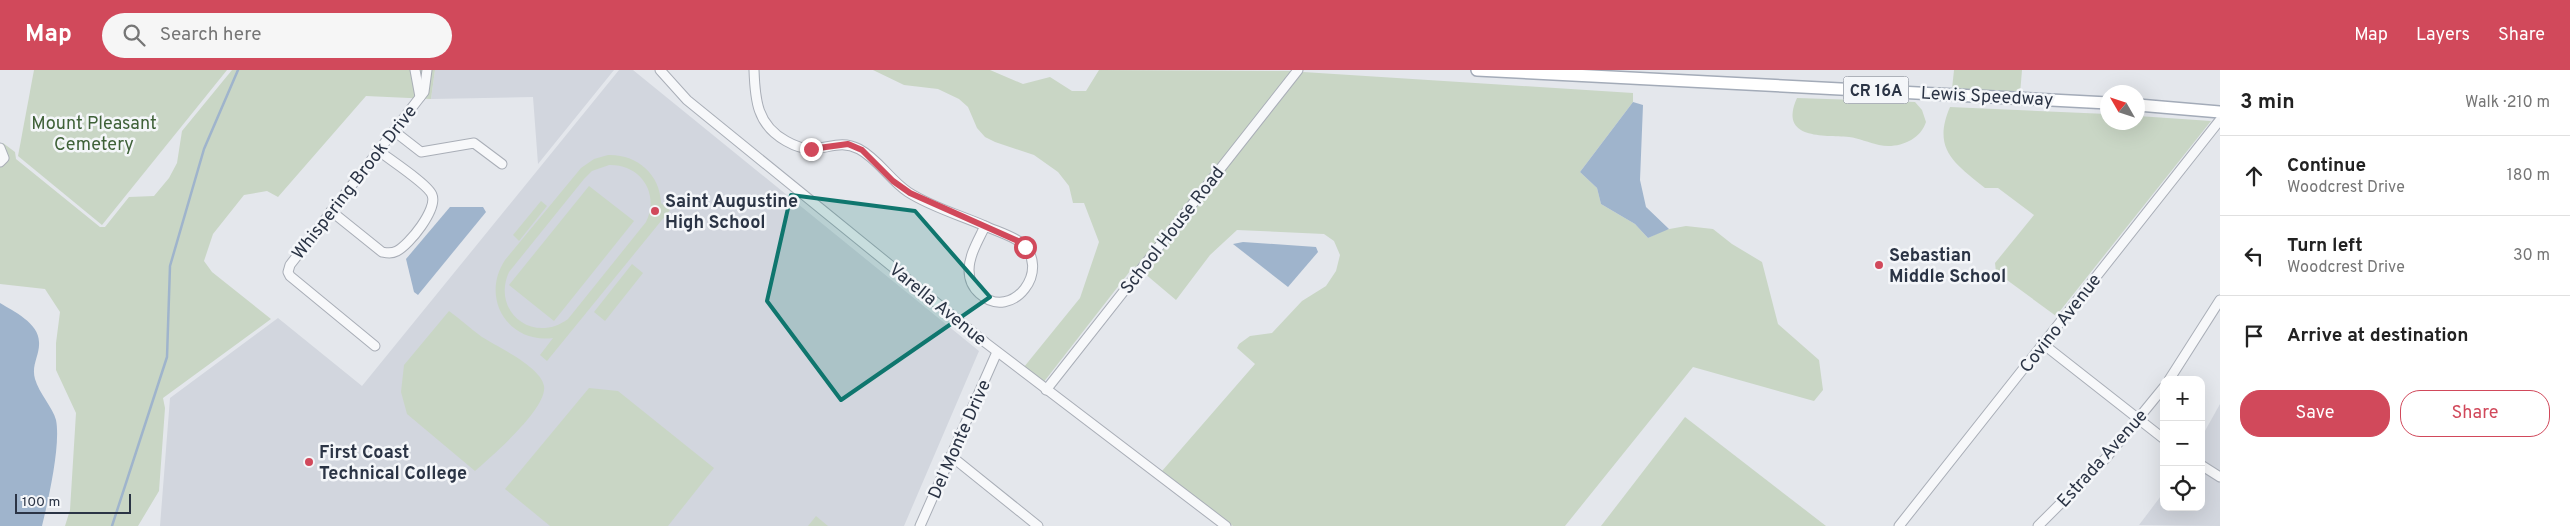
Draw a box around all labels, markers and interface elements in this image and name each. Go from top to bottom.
search box [102,13,452,58]
text: Map [25,20,72,50]
icon: search [120,21,148,49]
text: Search here [160,23,261,47]
text: Map [2354,24,2388,47]
text: Layers [2416,24,2470,47]
text: Share [2498,24,2545,47]
road number: CR 16A [1844,76,1908,104]
street label: Lewis Speedway [1920,83,2054,112]
north arrow [2100,85,2145,130]
text: 3 min [2240,89,2295,116]
text: Walk · 210 m [2465,93,2550,113]
street label: Whispering Brook Drive [288,101,423,265]
park label: Mount Pleasant Cemetery [31,113,157,157]
route end [800,138,823,161]
text: Continue [2287,154,2366,178]
street label: School House Road [1116,162,1230,299]
icon: ahead [2240,162,2268,190]
text: 180 m [2507,166,2550,186]
text: Woodcrest Drive [2287,178,2405,198]
place label: Saint Augustine High School [665,191,798,235]
marker: Saint Augustine High School [649,205,661,217]
text: Turn left [2287,234,2363,258]
route start [1014,236,1037,259]
icon: left [2240,242,2268,270]
place label: Sebastian Middle School [1889,245,2006,289]
text: 30 m [2513,246,2550,266]
text: Woodcrest Drive [2287,258,2405,278]
street label: Varella Avenue [884,259,991,352]
marker: Sebastian Middle School [1873,259,1885,271]
street label: Covino Avenue [2015,270,2107,378]
icon: arrive [2240,322,2268,350]
text: Arrive at destination [2287,324,2468,348]
street label: Del Monte Drive [924,376,997,503]
map controls [2160,376,2205,511]
button: + [2160,376,2205,421]
button: Save [2240,390,2390,437]
button: Share [2400,390,2550,437]
street label: Estrada Avenue [2053,405,2153,513]
button: − [2160,421,2205,466]
place label: First Coast Technical College [319,442,467,486]
marker: First Coast Technical College [303,456,315,468]
button: locate [2160,466,2205,511]
scale bar [15,491,131,514]
text: 100 m [22,494,60,511]

